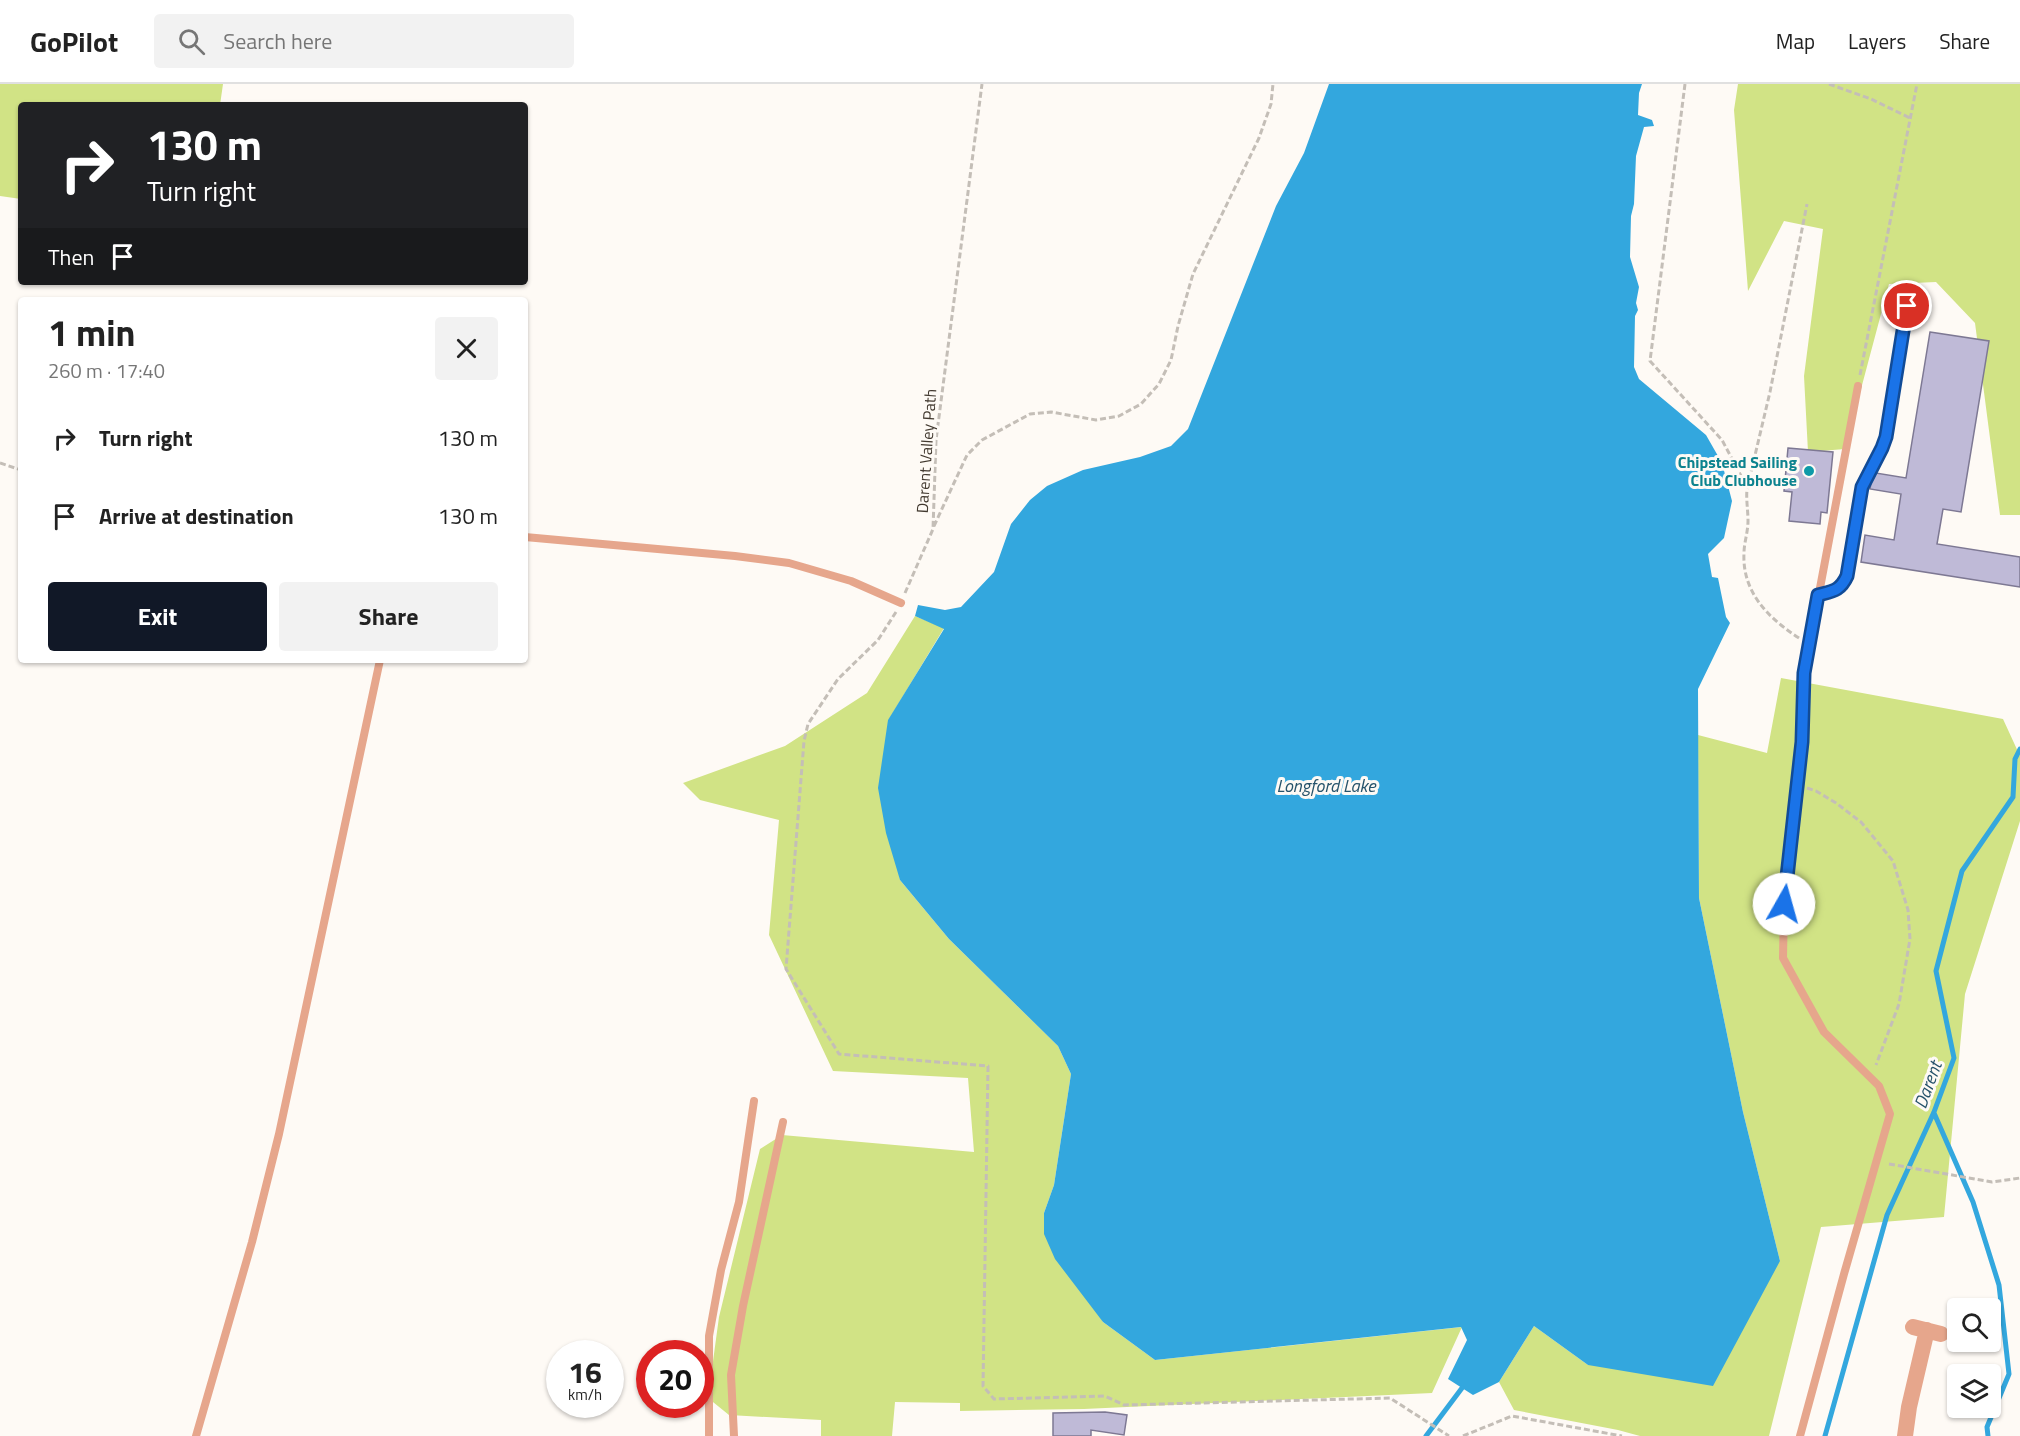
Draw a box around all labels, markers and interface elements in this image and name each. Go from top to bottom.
search box [154,14,574,68]
text: GoPilot [30,20,118,63]
text: Search here [223,24,332,58]
icon: search [175,25,208,58]
text: Map [1776,25,1815,57]
text: Layers [1848,25,1906,57]
text: Share [1939,25,1990,57]
text: 130 m [147,112,262,176]
icon: right [48,126,126,204]
text: Turn right [147,170,256,211]
text: Then [48,240,94,274]
icon: arrive [106,240,139,273]
pin [1881,280,1932,331]
icon: arrive [1890,289,1923,322]
text: 1 min [48,305,135,360]
button: close [435,317,498,380]
text: 260 m · 17:40 [48,355,165,386]
street label: Darent Valley Path [910,388,942,514]
text: Turn right [99,421,193,455]
text: 130 m [438,421,498,455]
icon: right [48,422,81,455]
place label: Chipstead Sailing Club Clubhouse [1678,450,1797,492]
marker: Chipstead Sailing Club Clubhouse [1802,464,1816,478]
text: Arrive at destination [99,499,294,533]
text: 130 m [438,499,498,533]
icon: arrive [48,500,81,533]
button: Exit [48,582,267,651]
button: Share [279,582,498,651]
water label: Longford Lake [1276,772,1377,799]
position arrow [1752,872,1816,936]
water label: Darent [1907,1055,1949,1112]
map controls [1947,1298,2001,1418]
button: search [1947,1298,2001,1352]
speed limit sign: 20 [636,1340,714,1418]
text: 16 [568,1349,602,1395]
button: layers [1947,1364,2001,1418]
text: km/h [568,1383,602,1406]

